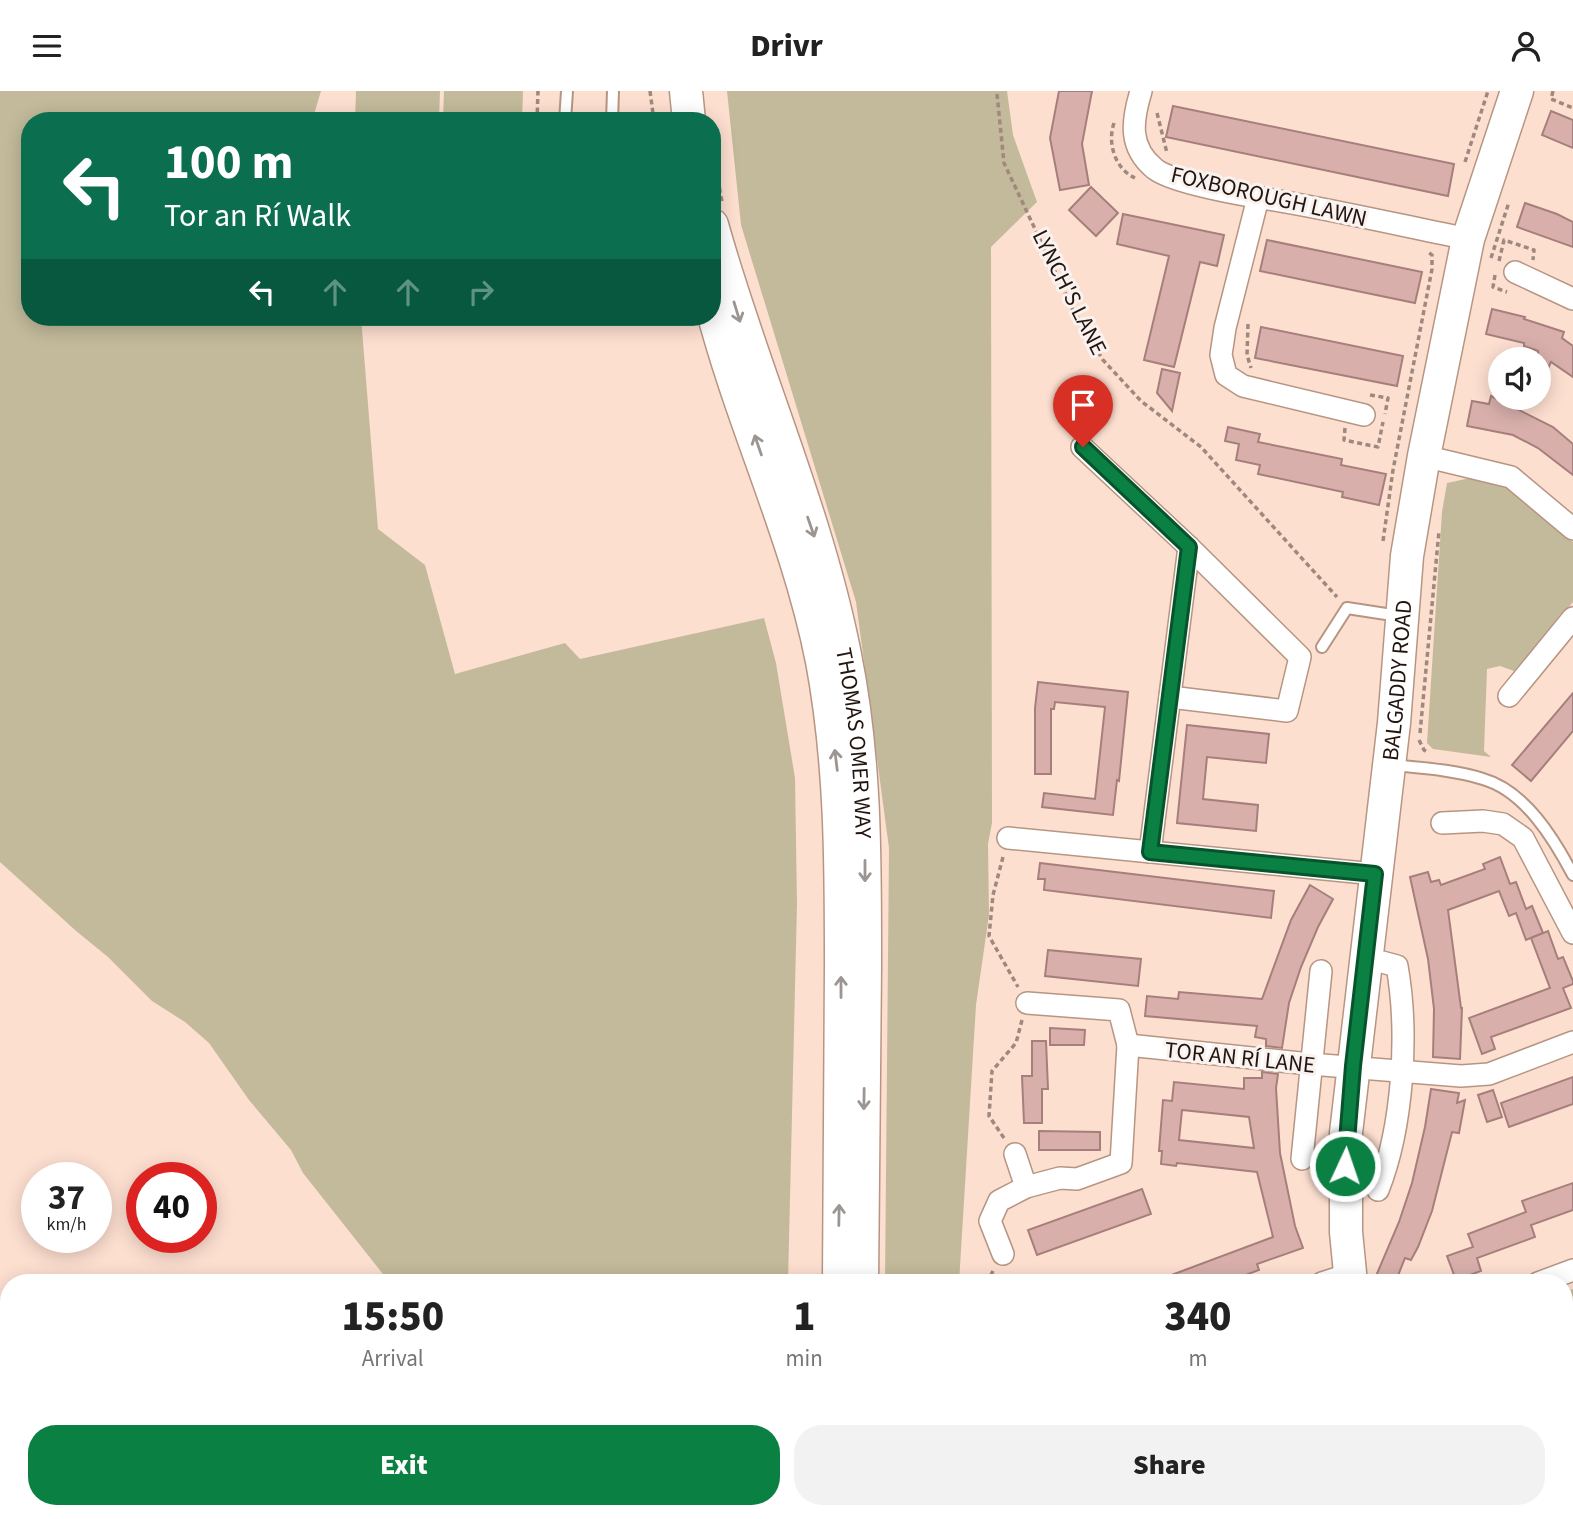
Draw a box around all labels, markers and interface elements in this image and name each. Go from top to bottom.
text: Drivr [750,23,823,69]
icon: menu [28,27,66,65]
icon: person [1507,27,1545,65]
text: 100 m [164,128,293,198]
icon: left [49,140,140,231]
street label: FOXBOROUGH LAWN [1168,158,1370,235]
text: Tor an Rí Walk [164,193,351,239]
street label: LYNCH'S LANE [1024,224,1115,361]
icon: left [243,273,281,311]
icon: ahead [316,273,354,311]
icon: ahead [389,273,427,311]
icon: right [462,273,500,311]
one-way arrow [732,301,745,323]
map controls [1488,347,1551,410]
button: sound [1488,347,1551,410]
pin [1053,375,1113,447]
icon: arrive [1064,386,1102,424]
one-way arrow [751,434,763,456]
one-way arrow [806,516,818,538]
street label: BALGADDY ROAD [1374,598,1421,762]
street label: THOMAS OMER WAY [827,645,880,839]
one-way arrow [829,749,842,772]
one-way arrow [858,860,872,883]
one-way arrow [834,976,848,999]
street label: TOR AN RÍ LANE [1163,1033,1317,1082]
one-way arrow [857,1087,871,1110]
position arrow [1308,1129,1382,1203]
speed limit sign: 40 [126,1162,217,1253]
text: 37 [48,1173,85,1223]
one-way arrow [832,1203,846,1226]
text: km/h [47,1212,86,1237]
text: 15:50 [341,1287,444,1347]
text: 1 [793,1287,815,1347]
text: 340 [1164,1287,1232,1347]
text: Arrival [362,1342,424,1375]
text: min [786,1342,823,1375]
text: m [1188,1342,1207,1375]
button: Exit [28,1425,780,1505]
button: Share [794,1425,1545,1505]

